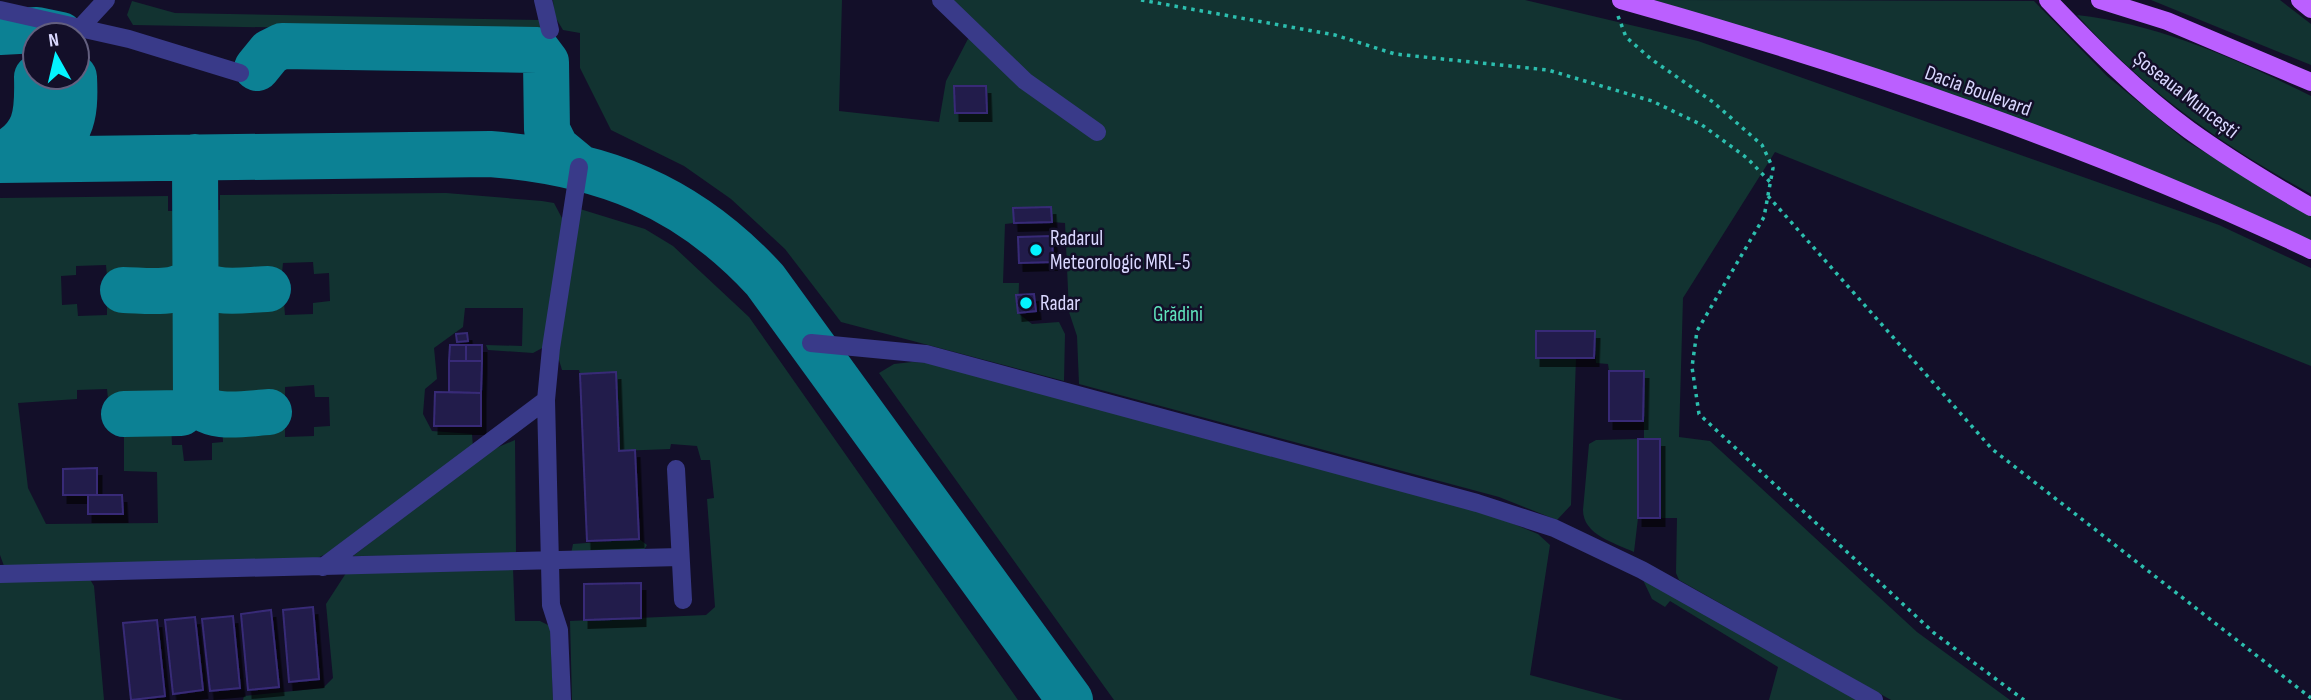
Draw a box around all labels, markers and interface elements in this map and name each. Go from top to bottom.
north arrow [21,21,91,91]
text: N [47,29,60,53]
street label: Șoseaua Muncești [2128,46,2244,144]
street label: Dacia Boulevard [1921,60,2035,122]
place label: Radarul Meteorologic MRL-5 [1050,226,1190,275]
marker: Radarul Meteorologic MRL-5 [1028,242,1044,258]
place label: Radar [1040,291,1080,316]
marker: Radar [1018,295,1034,311]
park label: Grădini [1153,302,1203,327]

